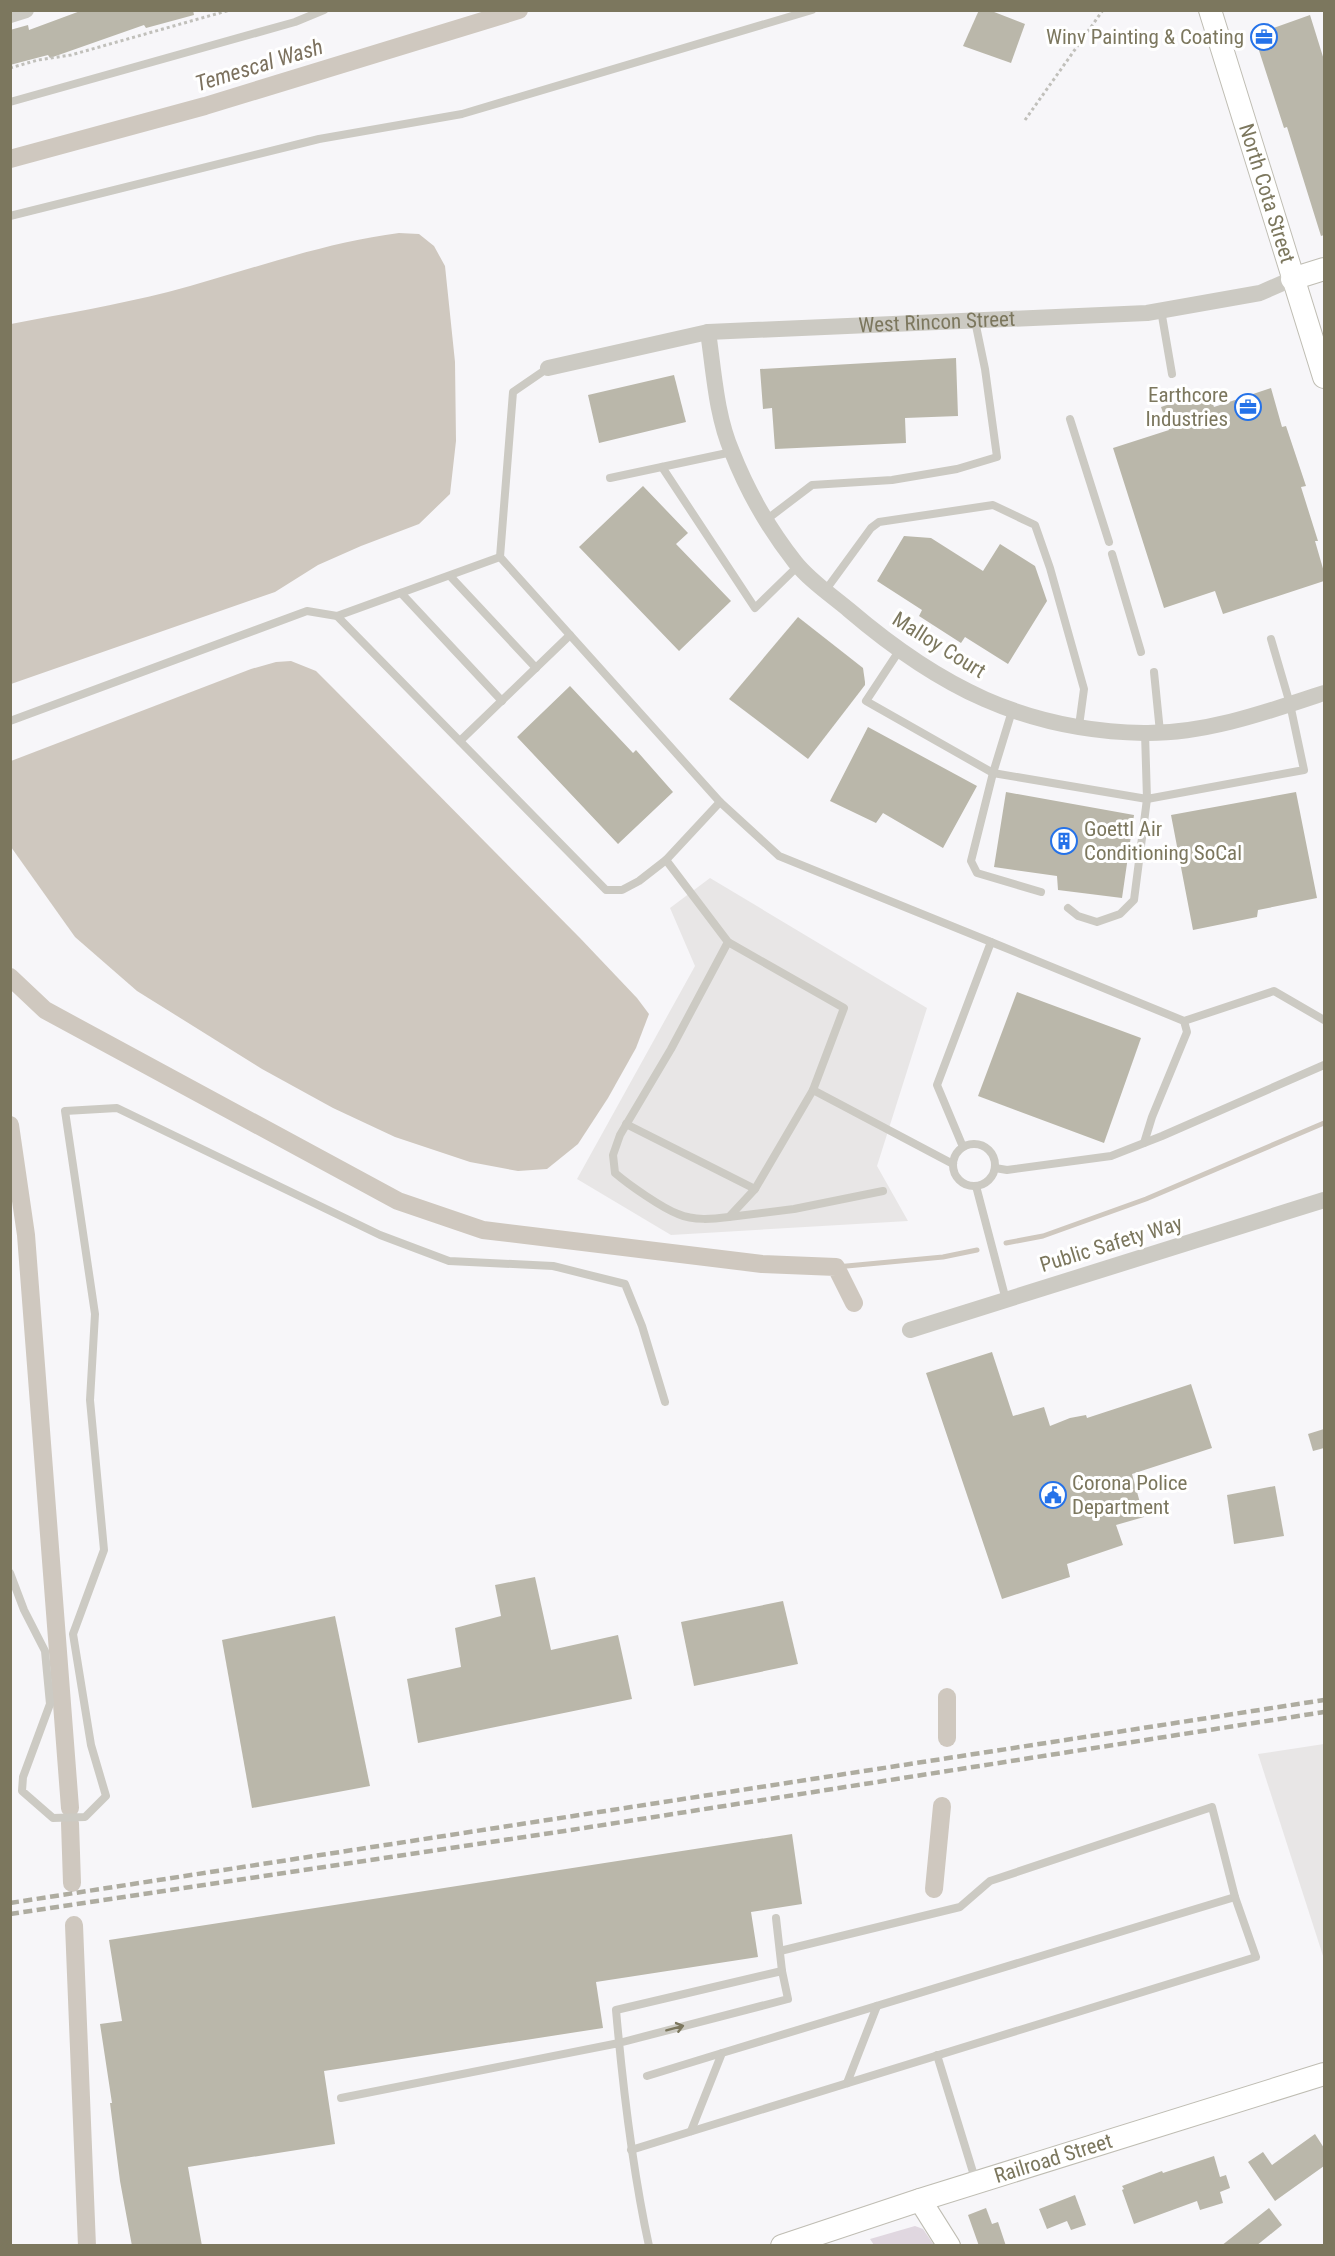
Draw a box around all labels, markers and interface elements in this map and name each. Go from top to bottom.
office icon: Winv Painting & Coating [1249,22,1279,52]
place label: Winv Painting & Coating [1046,25,1244,49]
water label: Temescal Wash [192,34,326,96]
street label: North Cota Street [1234,121,1300,266]
street label: West Rincon Street [858,307,1016,337]
place label: Earthcore Industries [1146,383,1228,431]
office icon: Earthcore Industries [1233,392,1263,422]
street label: Malloy Court [888,607,990,683]
place label: Goettl Air Conditioning SoCal [1084,817,1242,865]
building icon: Goettl Air Conditioning SoCal [1049,826,1079,856]
street label: Public Safety Way [1037,1211,1185,1277]
place label: Corona Police Department [1072,1471,1188,1519]
public building icon: Corona Police Department [1038,1480,1068,1510]
one-way arrow [666,2022,685,2034]
street label: Railroad Street [991,2129,1115,2188]

